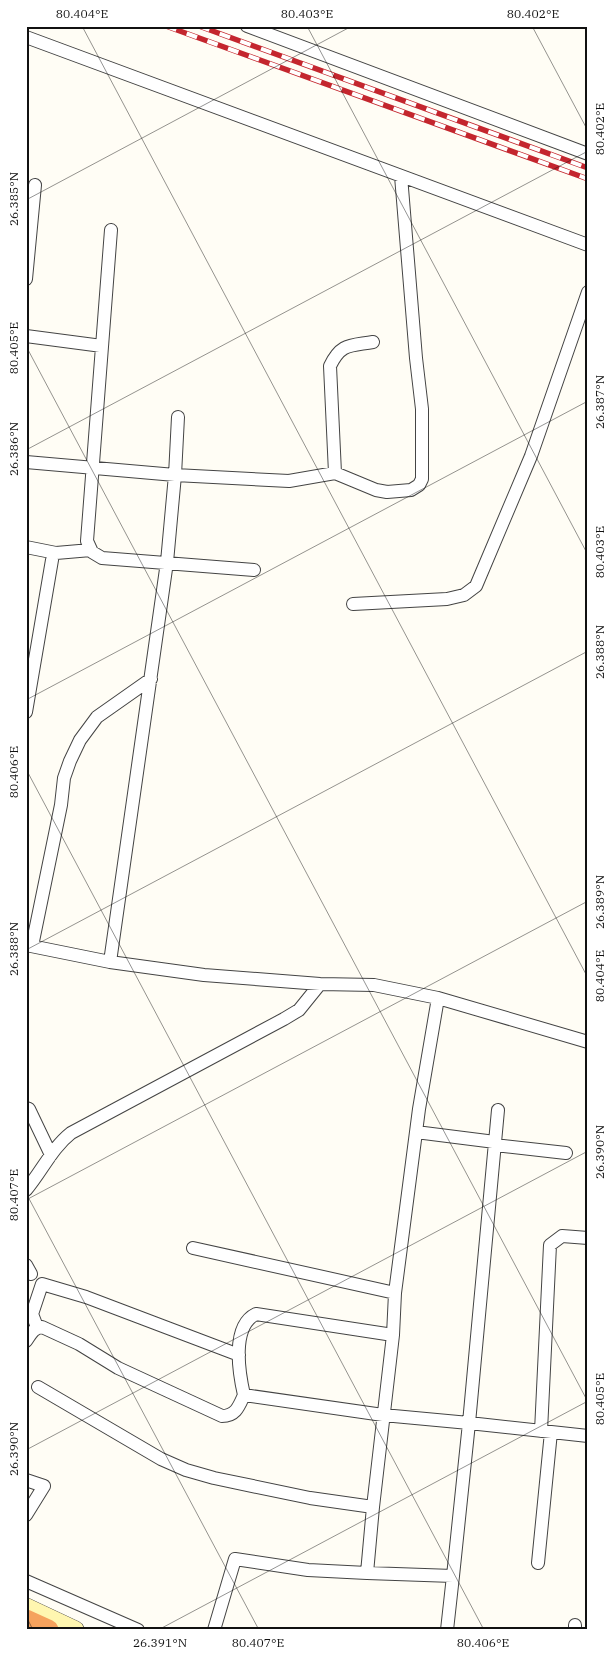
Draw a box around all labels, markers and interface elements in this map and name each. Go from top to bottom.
text: 80.404°E [56,6,108,21]
text: 80.403°E [281,6,333,21]
text: 80.402°E [507,6,559,21]
text: 80.402°E [592,103,607,155]
text: 26.385°N [6,172,21,226]
text: 80.405°E [6,322,21,374]
text: 26.387°N [592,375,607,429]
text: 26.386°N [6,422,21,476]
text: 80.403°E [592,526,607,578]
text: 26.388°N [592,625,607,679]
text: 80.406°E [6,746,21,798]
text: 26.389°N [592,875,607,929]
text: 26.388°N [6,922,21,976]
text: 80.404°E [592,950,607,1002]
text: 26.390°N [592,1125,607,1179]
text: 80.407°E [6,1169,21,1221]
text: 80.405°E [592,1373,607,1425]
text: 26.390°N [6,1422,21,1476]
text: 26.391°N [133,1635,187,1650]
text: 80.407°E [232,1635,284,1650]
text: 80.406°E [457,1635,509,1650]

